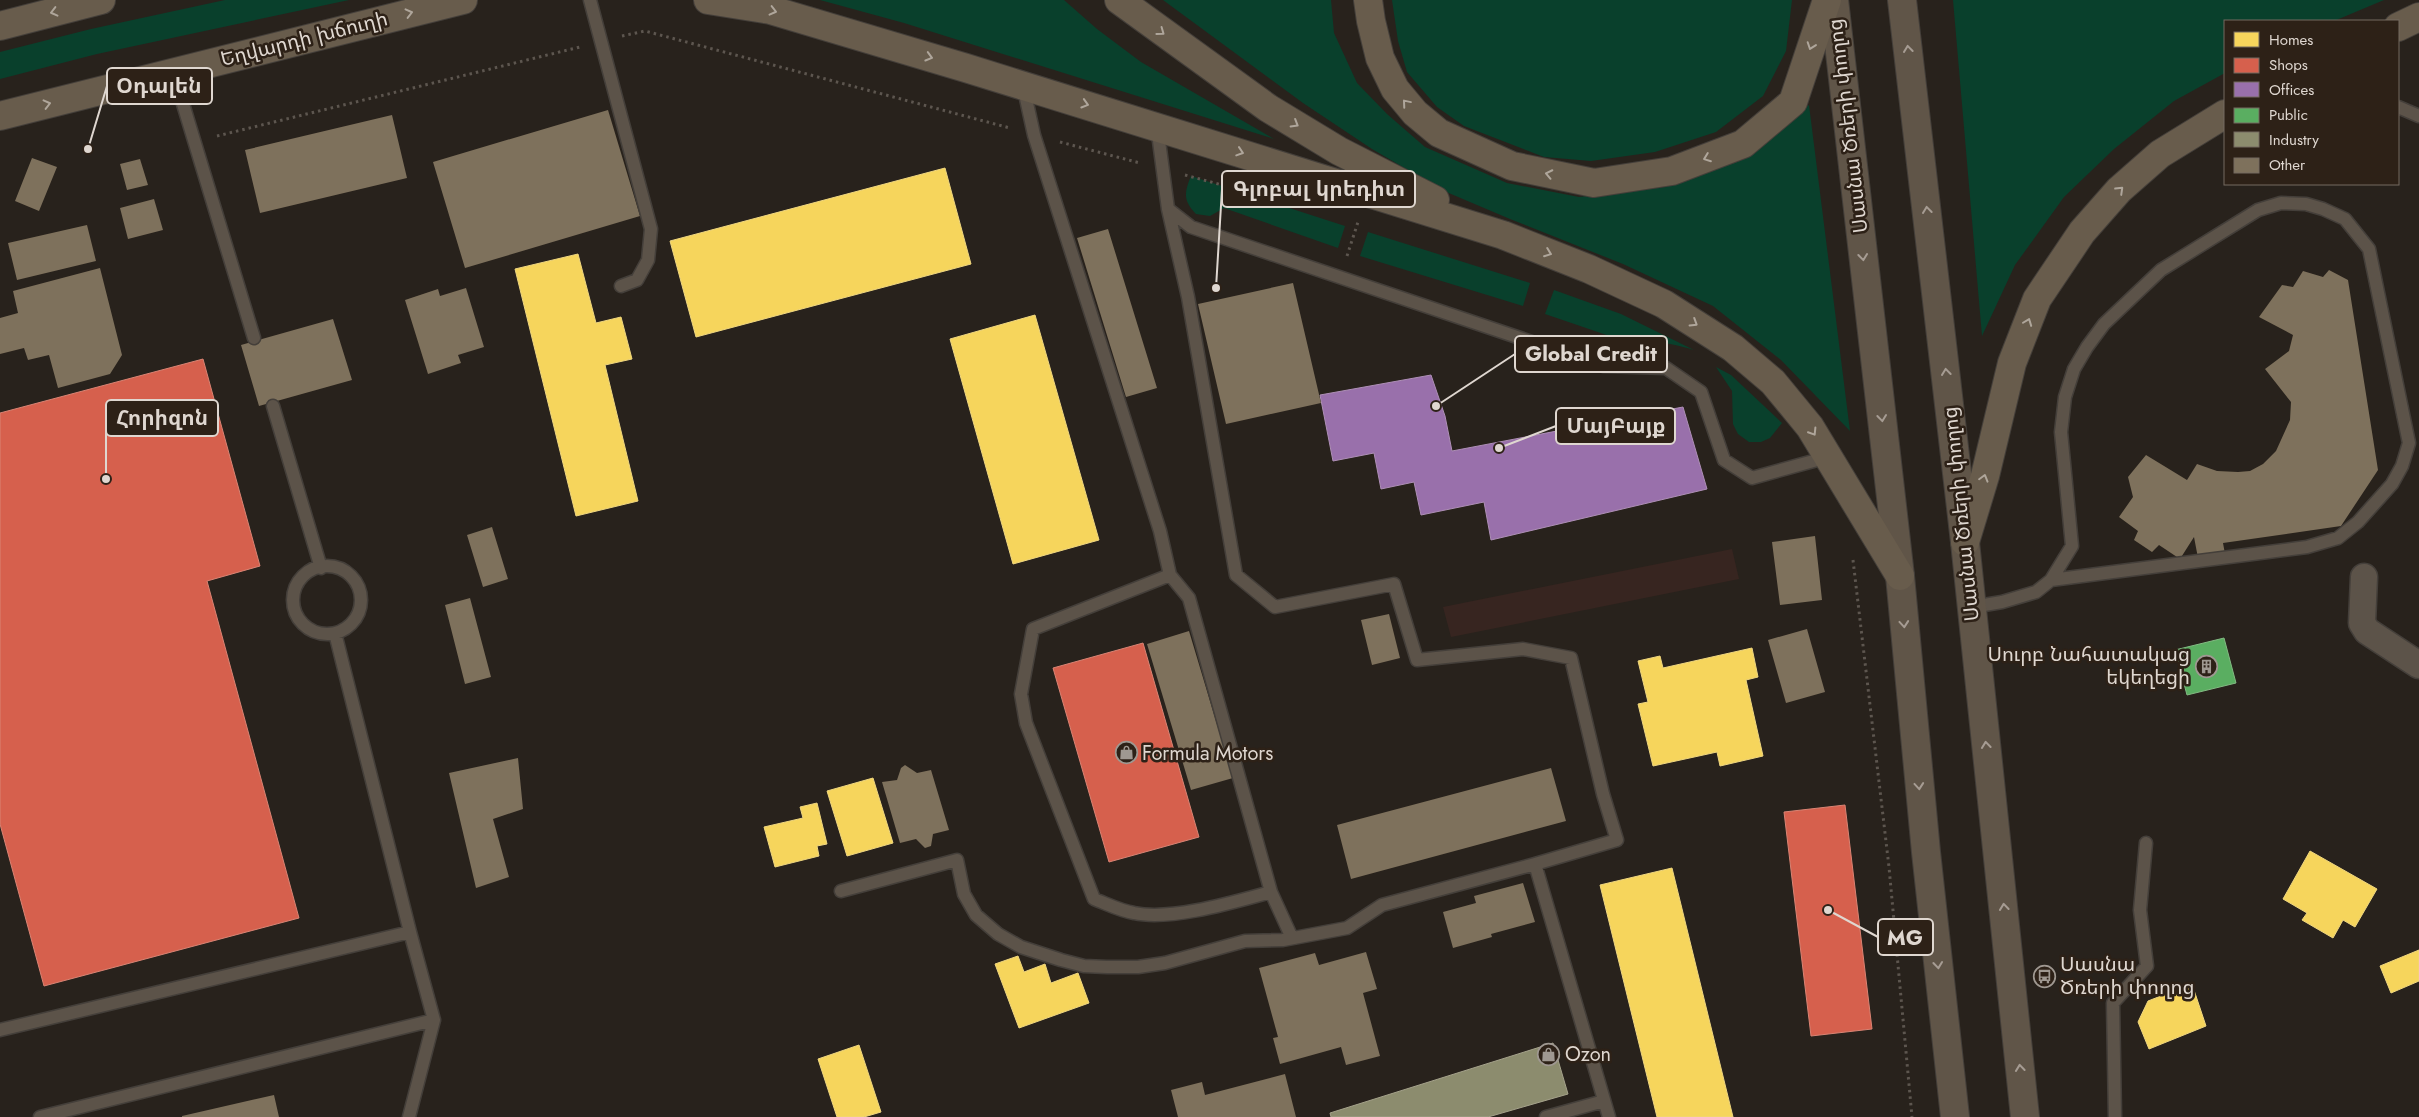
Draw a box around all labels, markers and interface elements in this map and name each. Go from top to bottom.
street label: Եղվարդի խճուղի [217,4,391,74]
one-way arrow [50,6,59,17]
one-way arrow [769,6,777,16]
one-way arrow [404,9,412,19]
street label: Սասնա Ծռերի փողոց [1820,17,1876,235]
legend [2224,20,2399,185]
one-way arrow [1155,27,1164,35]
text: Homes [2269,29,2313,51]
one-way arrow [1807,41,1817,50]
one-way arrow [1903,44,1914,52]
one-way arrow [925,51,934,62]
text: Shops [2269,54,2308,76]
callout: Օդալեն [107,68,212,104]
text: Օդալեն [116,71,202,101]
text: Offices [2269,79,2314,101]
one-way arrow [1080,98,1088,108]
one-way arrow [43,99,52,110]
one-way arrow [1403,99,1412,108]
text: Public [2269,104,2308,126]
one-way arrow [1290,118,1299,128]
text: Industry [2269,129,2319,151]
one-way arrow [1235,147,1244,157]
one-way arrow [1703,152,1712,162]
text: Other [2269,154,2306,176]
one-way arrow [1544,169,1553,180]
callout: Գլոբալ կրեդիտ [1222,171,1415,207]
text: Գլոբալ կրեդիտ [1233,174,1405,204]
one-way arrow [2114,187,2123,196]
one-way arrow [1922,206,1933,214]
one-way arrow [1543,247,1552,257]
one-way arrow [1857,253,1868,261]
one-way arrow [1689,317,1698,327]
one-way arrow [2022,318,2032,327]
callout: Global Credit [1515,336,1667,372]
text: Global Credit [1525,339,1657,369]
one-way arrow [1941,367,1952,375]
callout: Հորիզոն [106,400,218,436]
text: Հորիզոն [116,403,208,433]
street label: Սասնա Ծռերի փողոց [1935,405,1987,623]
callout: ՄայԲայք [1556,408,1675,444]
text: ՄայԲայք [1566,411,1666,441]
one-way arrow [1876,415,1887,423]
one-way arrow [1807,426,1816,436]
one-way arrow [1979,475,1989,483]
one-way arrow [1899,621,1910,629]
place label: Սուրբ Նահատակաց եկեղեցի [1988,640,2190,692]
building icon: Սուրբ Նահատակաց եկեղեցի [2194,654,2218,678]
place label: Formula Motors [1142,739,1273,768]
shop icon: Formula Motors [1114,741,1138,765]
one-way arrow [1981,741,1992,749]
one-way arrow [1914,782,1925,790]
one-way arrow [1999,903,2010,911]
callout: MG [1878,919,1933,955]
text: MG [1887,923,1923,953]
place label: Սասնա Ծռերի փողոց [2060,950,2194,1002]
one-way arrow [1932,961,1943,969]
bus stop icon: Սասնա Ծռերի փողոց [2032,964,2056,988]
place label: Ozon [1565,1040,1611,1069]
shop icon: Ozon [1537,1042,1561,1066]
one-way arrow [2015,1064,2026,1072]

